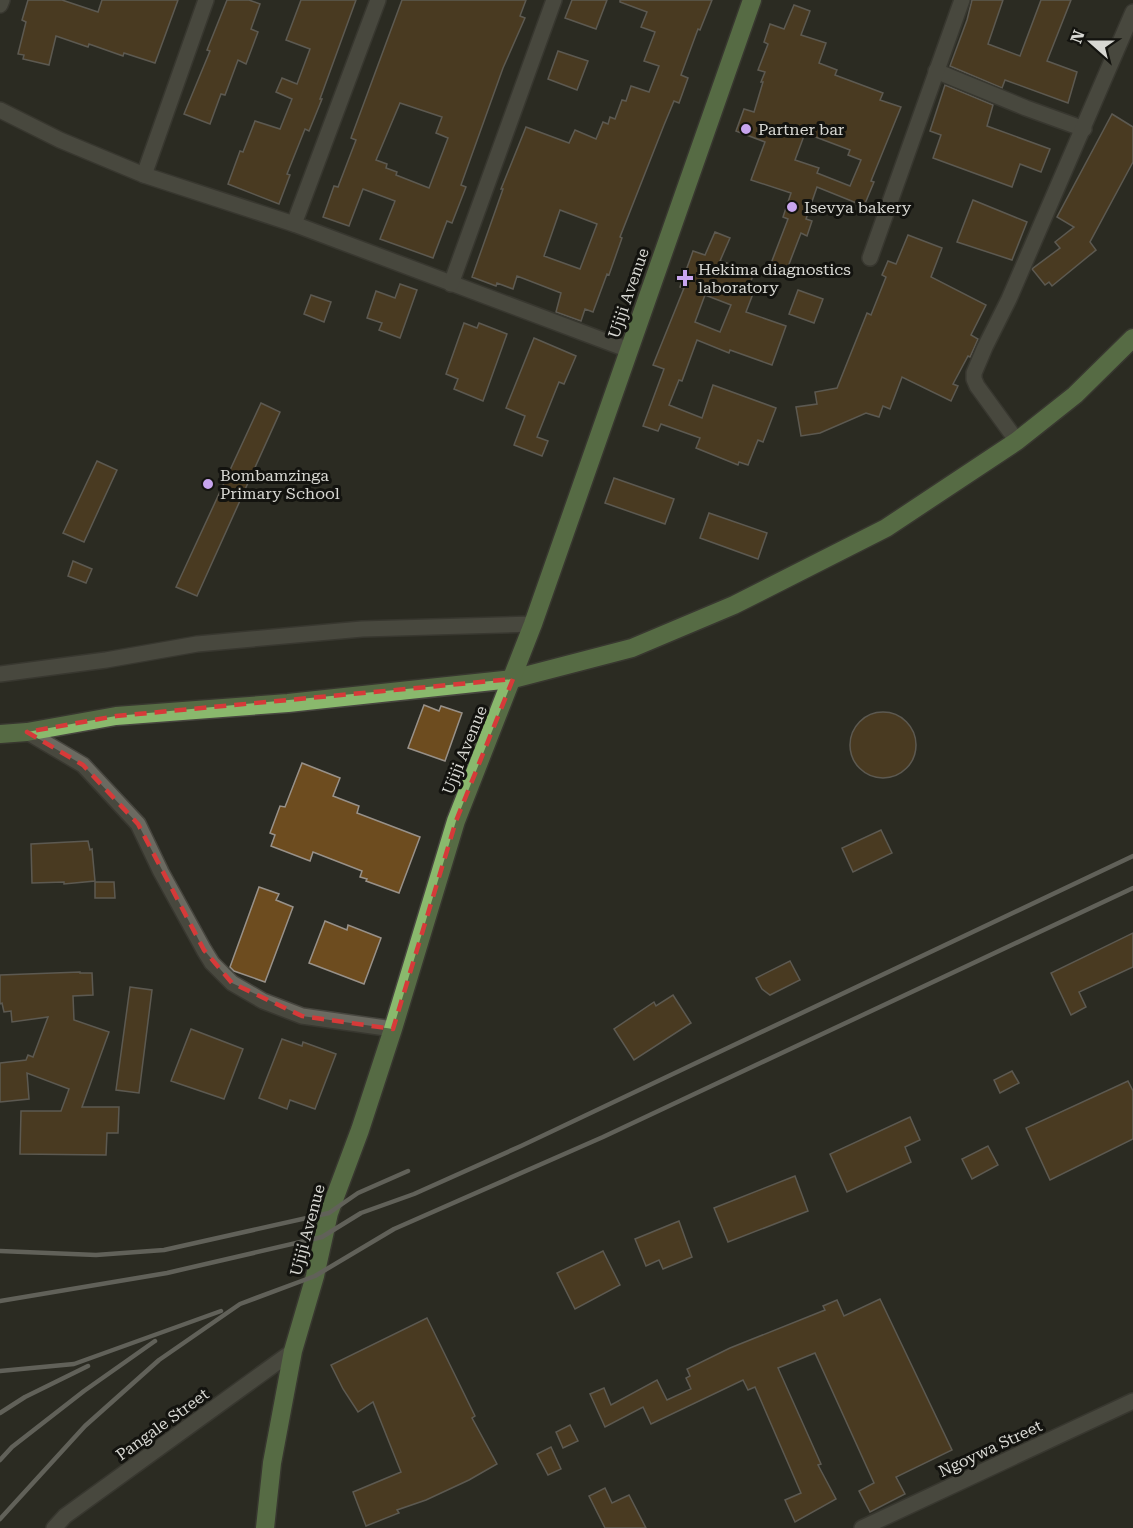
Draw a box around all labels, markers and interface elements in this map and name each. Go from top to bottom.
north arrow [1061,12,1121,72]
text: N [1066,28,1089,46]
place label: Partner bar [758,120,845,139]
marker: Partner bar [739,122,753,136]
place label: Isevya bakery [804,198,912,217]
marker: Isevya bakery [785,200,799,214]
street label: Ujiji Avenue [604,245,653,341]
place label: Hekima diagnostics laboratory [698,260,851,297]
marker: Hekima diagnostics laboratory [676,269,694,287]
place label: Bombamzinga Primary School [220,466,340,503]
marker: Bombamzinga Primary School [201,477,215,491]
street label: Ujiji Avenue [438,703,491,797]
street label: Ujiji Avenue [286,1182,329,1278]
street label: Pangale Street [112,1384,212,1464]
street label: Ngoywa Street [935,1416,1045,1481]

